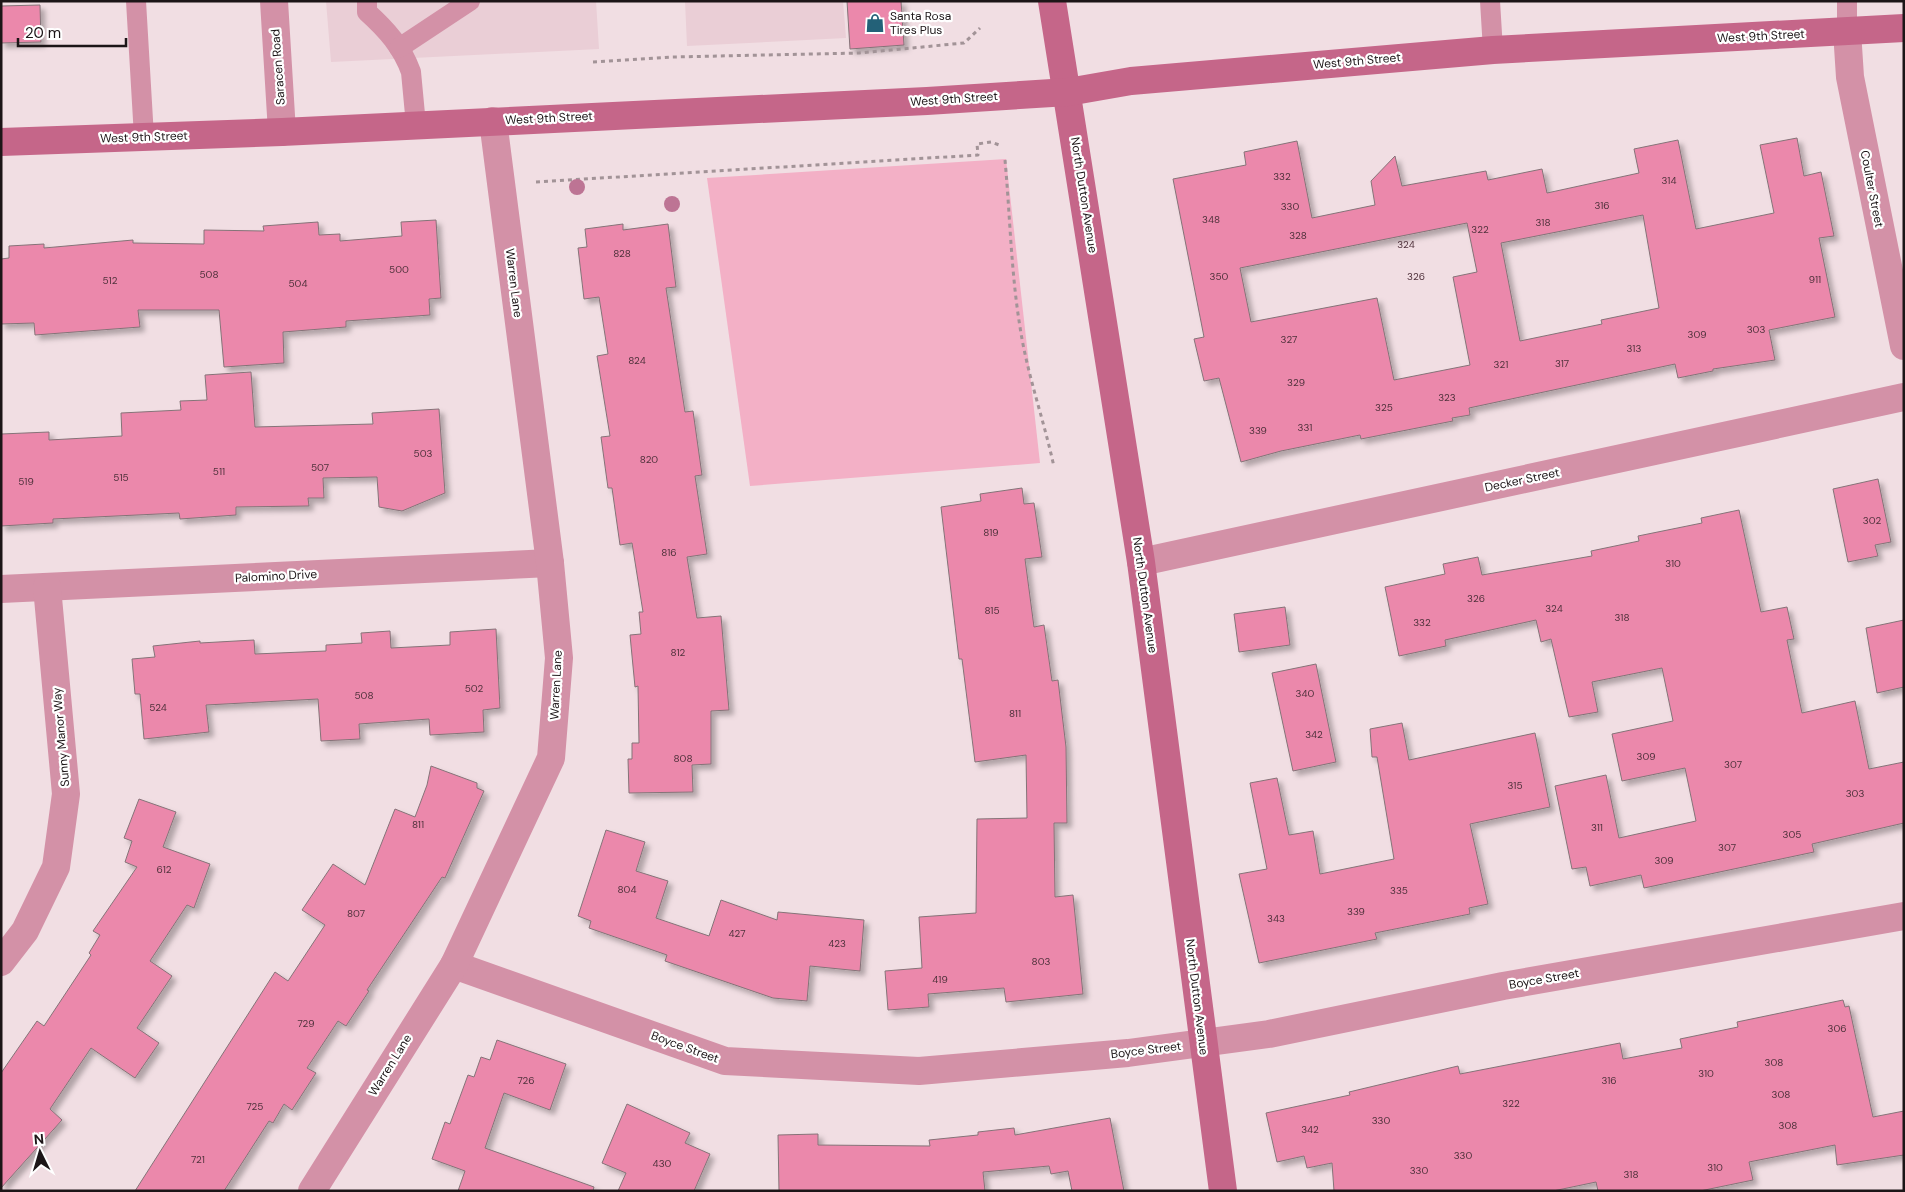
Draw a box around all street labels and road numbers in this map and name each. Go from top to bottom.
street label: West 9th Street [1717,26,1806,46]
street label: Saracen Road [267,28,289,106]
street label: West 9th Street [1313,49,1402,73]
street label: West 9th Street [910,88,999,110]
street label: West 9th Street [505,108,594,128]
street label: West 9th Street [100,127,188,147]
street label: North Dutton Avenue [1067,136,1101,254]
street label: Coulter Street [1857,149,1887,229]
street label: Warren Lane [502,247,526,319]
street label: Decker Street [1483,464,1561,496]
street label: North Dutton Avenue [1129,536,1161,654]
street label: Palomino Drive [235,566,318,586]
street label: Warren Lane [546,650,566,720]
street label: Sunny Manor Way [49,686,73,787]
street label: North Dutton Avenue [1182,938,1212,1056]
street label: Boyce Street [1508,965,1581,993]
street label: Boyce Street [649,1027,721,1067]
street label: Warren Lane [365,1031,415,1099]
street label: Boyce Street [1110,1038,1182,1062]

